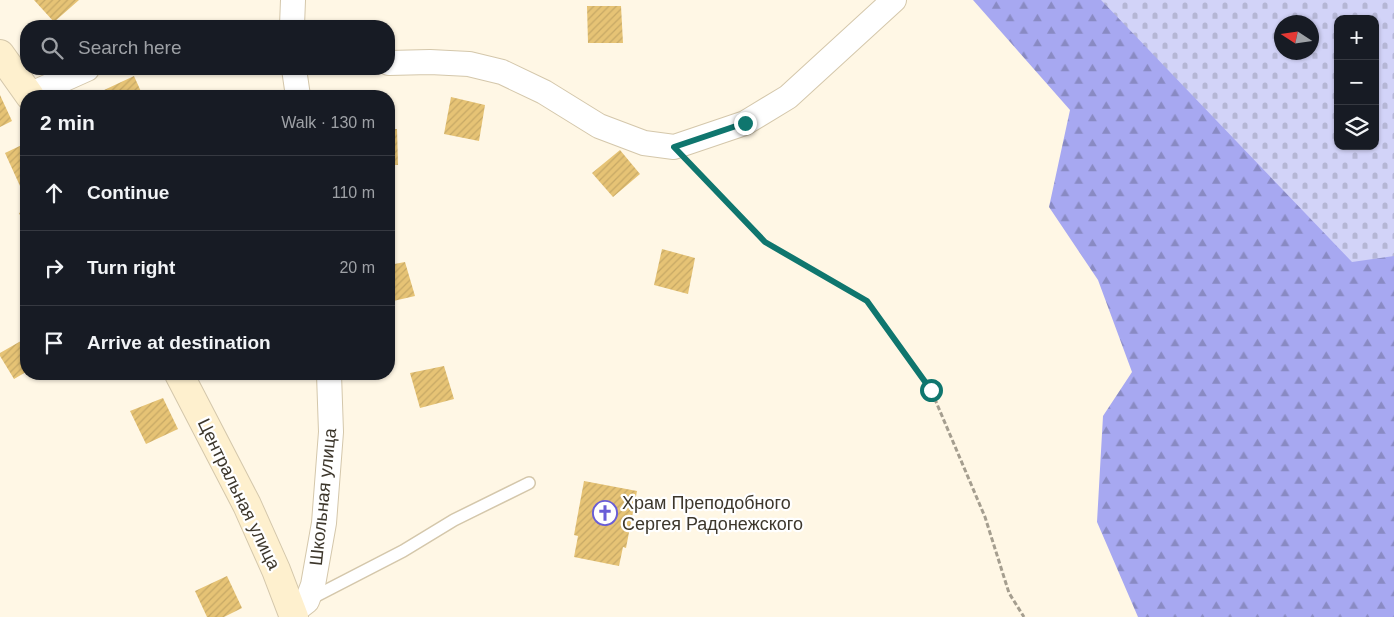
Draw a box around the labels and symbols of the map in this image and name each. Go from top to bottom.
north arrow [1274,15,1319,60]
route end [734,112,757,135]
route start [920,379,943,402]
street label: Центральная улица [194,415,285,574]
street label: Школьная улица [306,426,340,567]
place label: Храм Преподобного Сергея Радонежского [622,493,803,534]
church icon: Храм Преподобного Сергея Радонежского [592,500,618,526]

